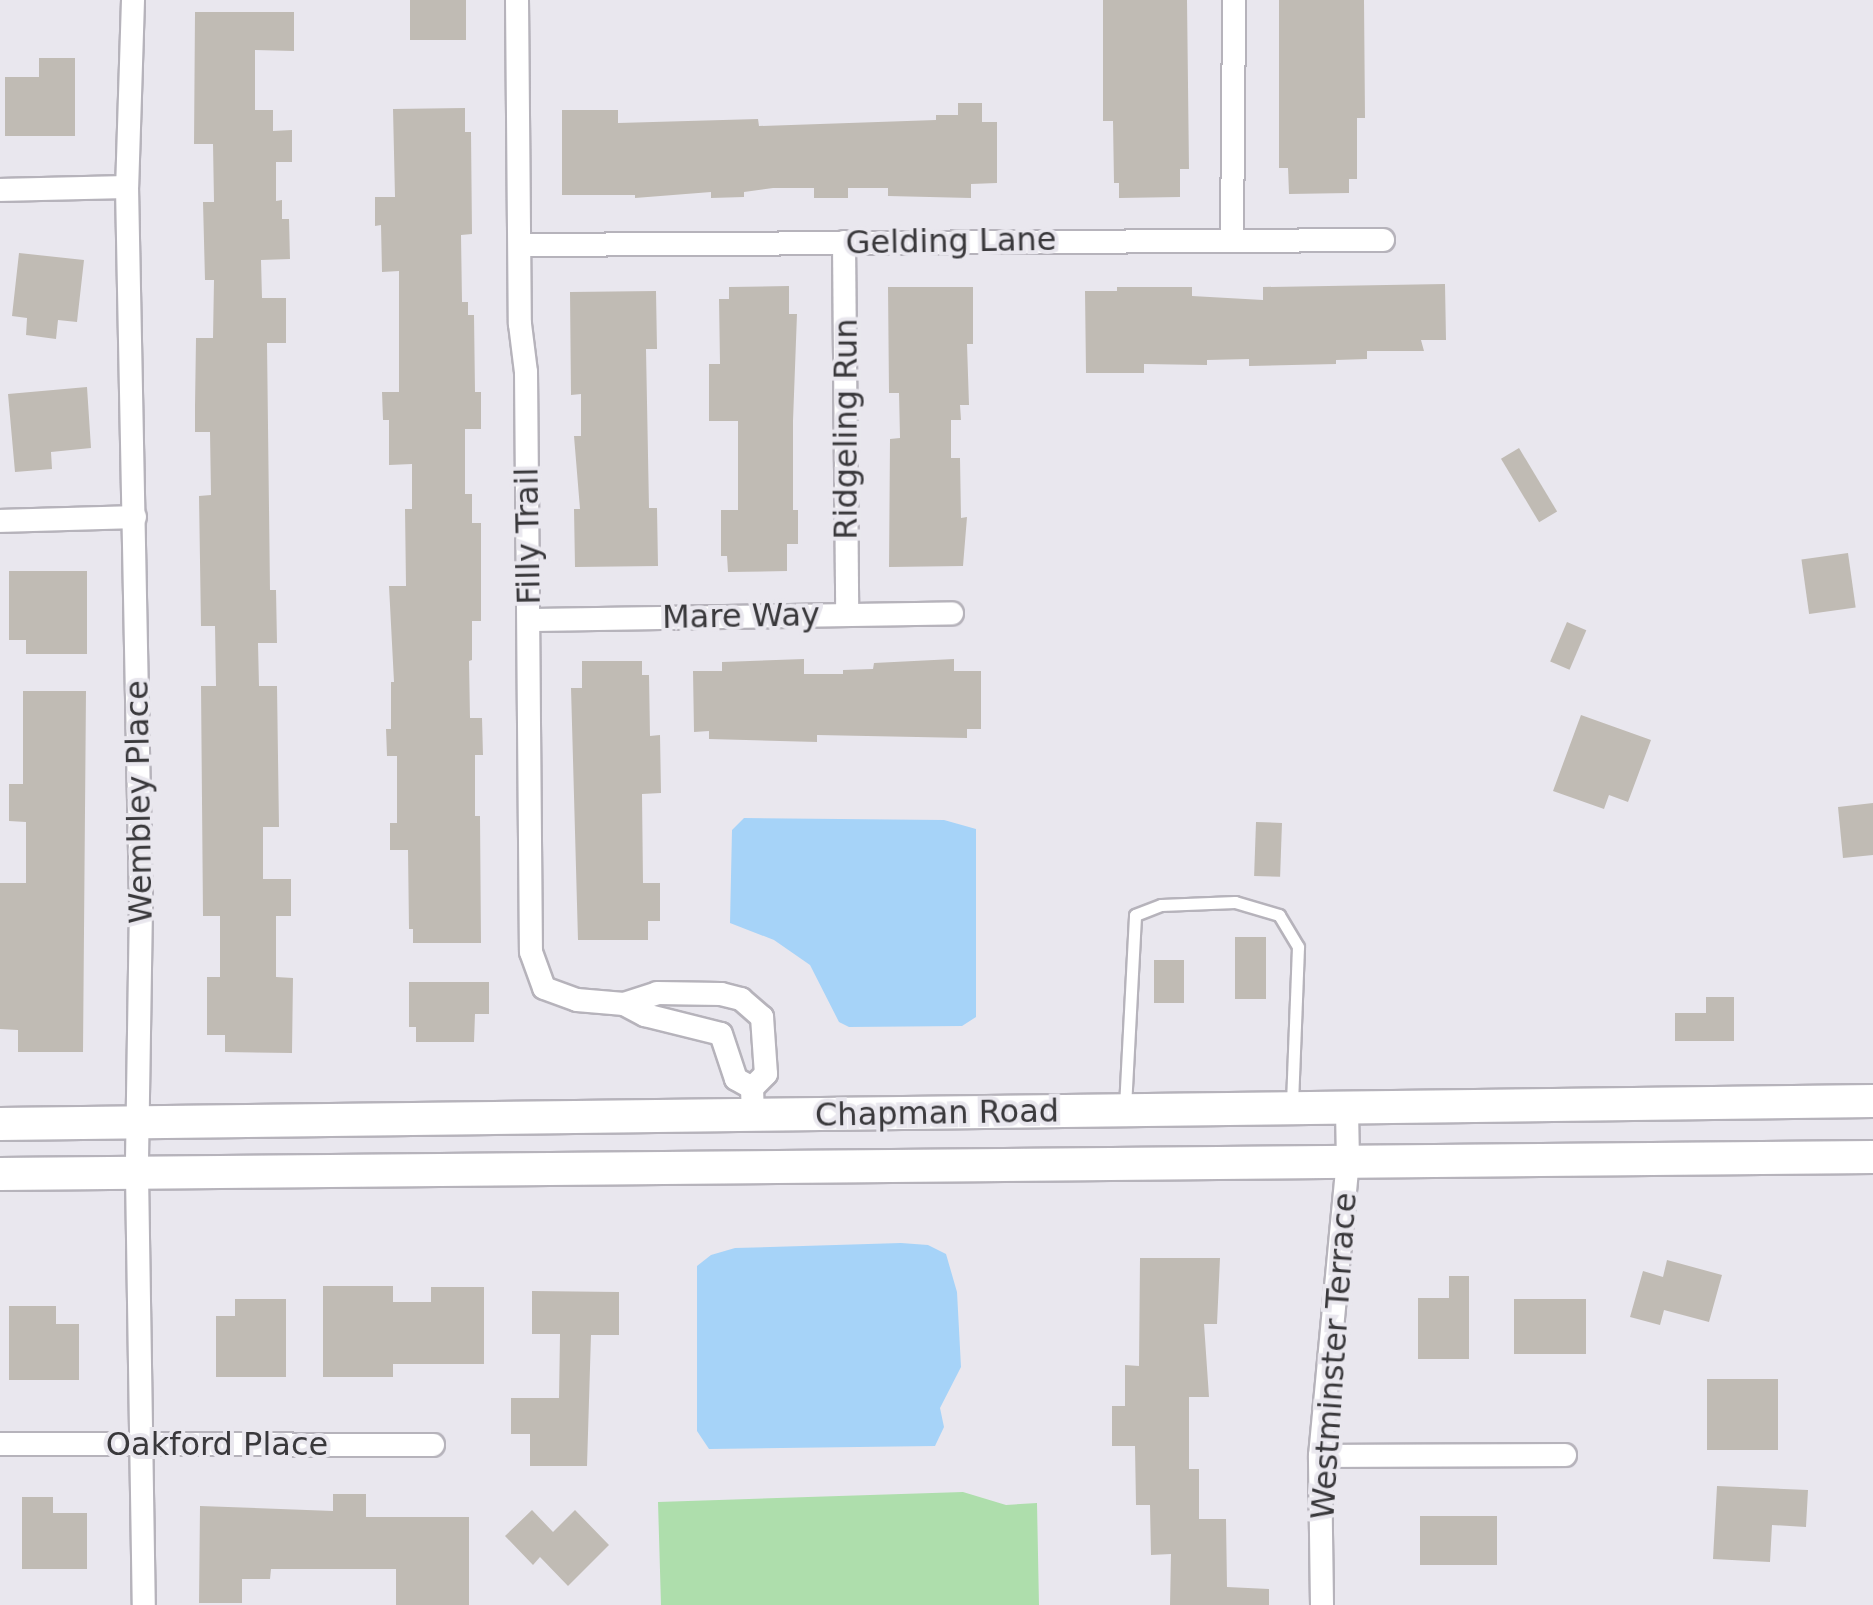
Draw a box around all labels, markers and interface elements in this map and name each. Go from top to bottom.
street label: Gelding Lane [845,220,1057,262]
street label: Ridgeling Run [827,318,865,540]
street label: Filly Trail [508,467,548,605]
street label: Mare Way [662,595,820,637]
street label: Wembley Place [118,680,160,924]
street label: Chapman Road [815,1092,1059,1134]
street label: Westminster Terrace [1303,1191,1365,1521]
street label: Oakford Place [106,1425,328,1463]

